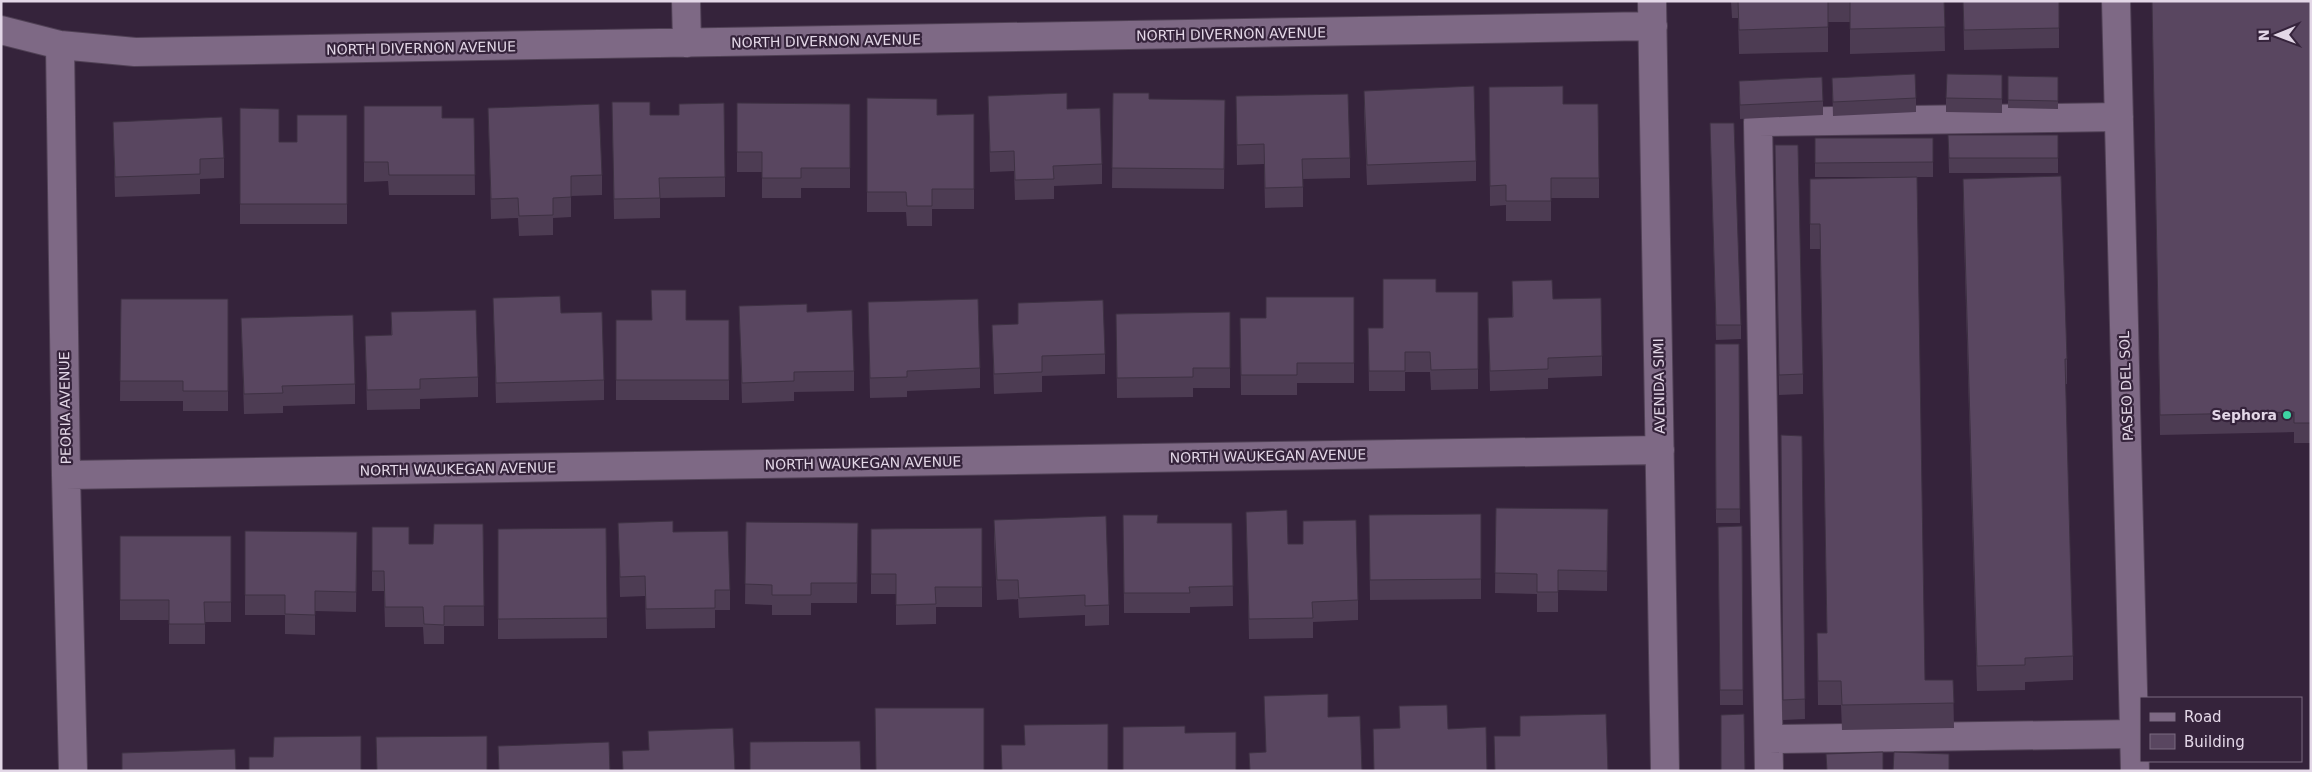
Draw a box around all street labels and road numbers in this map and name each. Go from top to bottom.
street label: NORTH DIVERNON AVENUE [1136,24,1326,44]
street label: NORTH DIVERNON AVENUE [731,31,921,51]
street label: NORTH DIVERNON AVENUE [326,38,516,58]
street label: PASEO DEL SOL [2116,331,2136,441]
street label: AVENIDA SIMI [1650,338,1668,434]
street label: PEORIA AVENUE [56,351,74,465]
street label: NORTH WAUKEGAN AVENUE [1170,446,1366,466]
street label: NORTH WAUKEGAN AVENUE [765,453,961,473]
street label: NORTH WAUKEGAN AVENUE [360,459,556,479]

